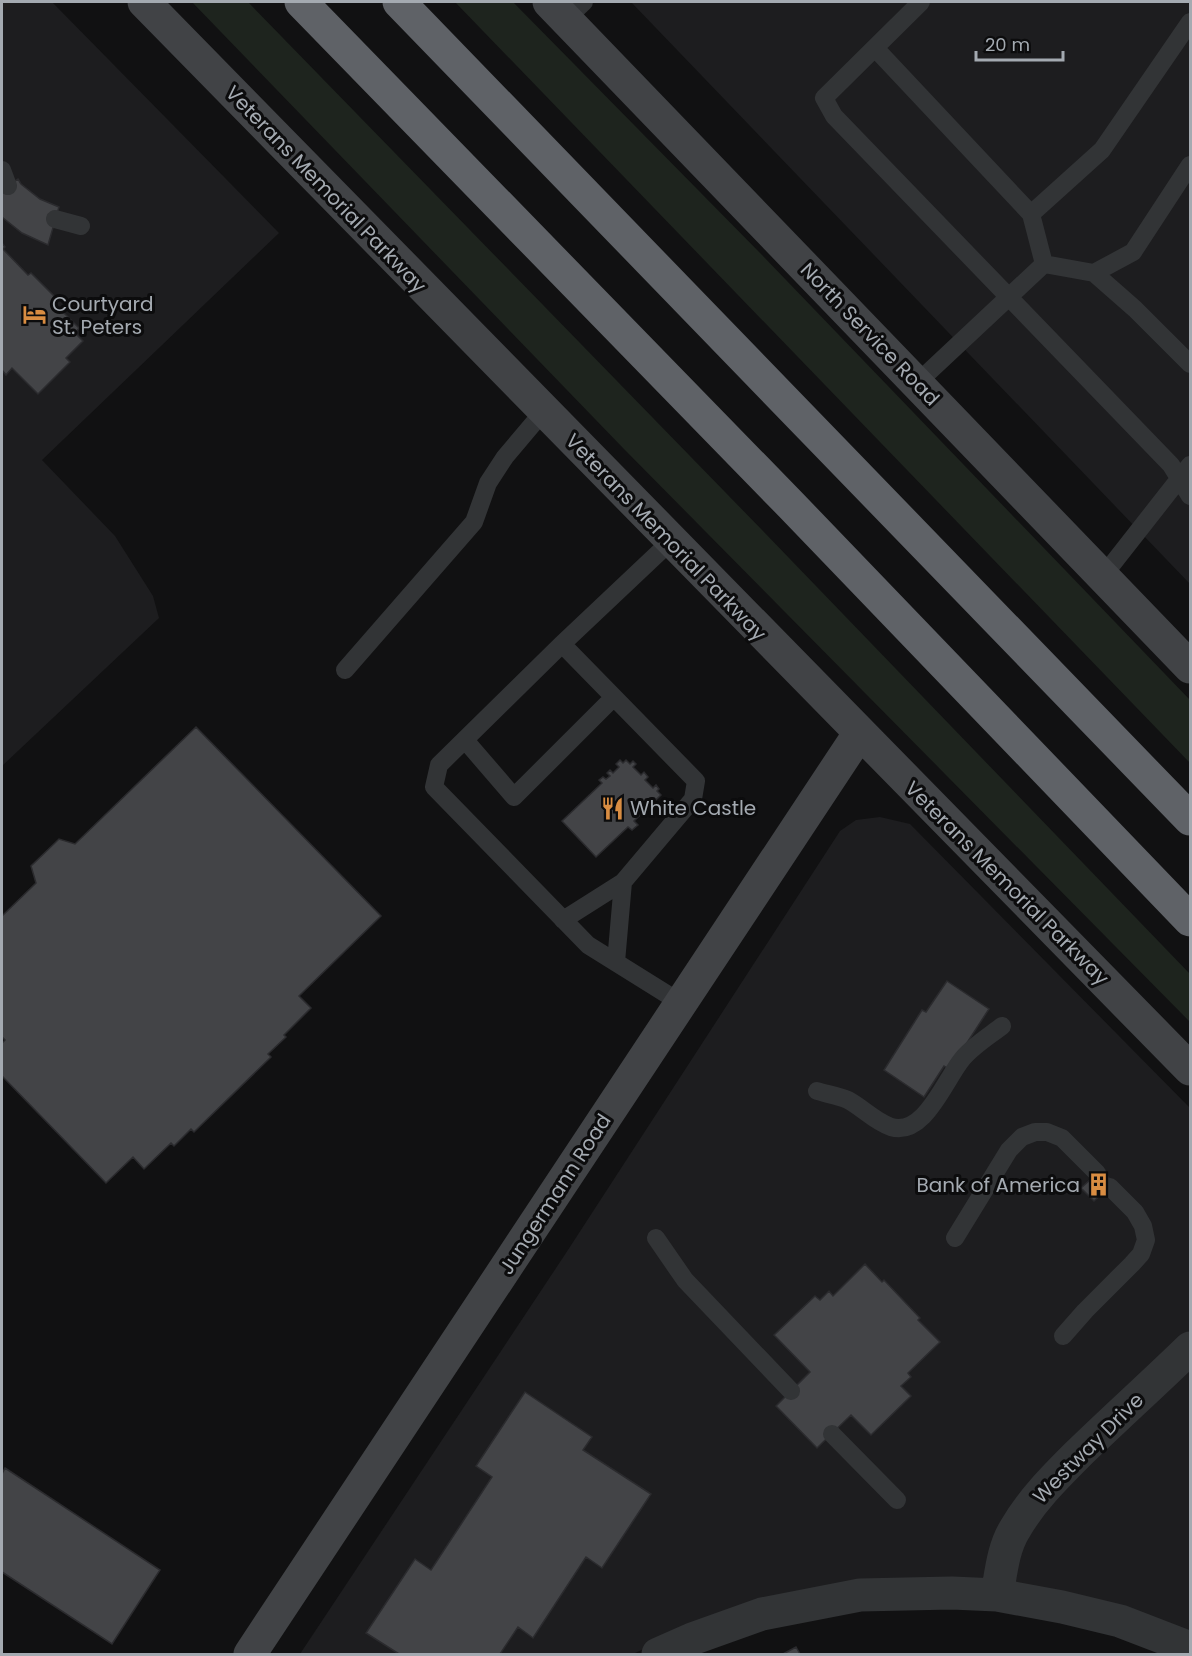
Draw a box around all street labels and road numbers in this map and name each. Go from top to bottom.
street label: Veterans Memorial Parkway [219,79,433,299]
street label: North Service Road [794,256,946,412]
street label: Veterans Memorial Parkway [559,427,773,647]
street label: Veterans Memorial Parkway [899,775,1115,991]
street label: Jungermann Road [492,1108,618,1280]
street label: Westway Drive [1026,1386,1150,1510]

